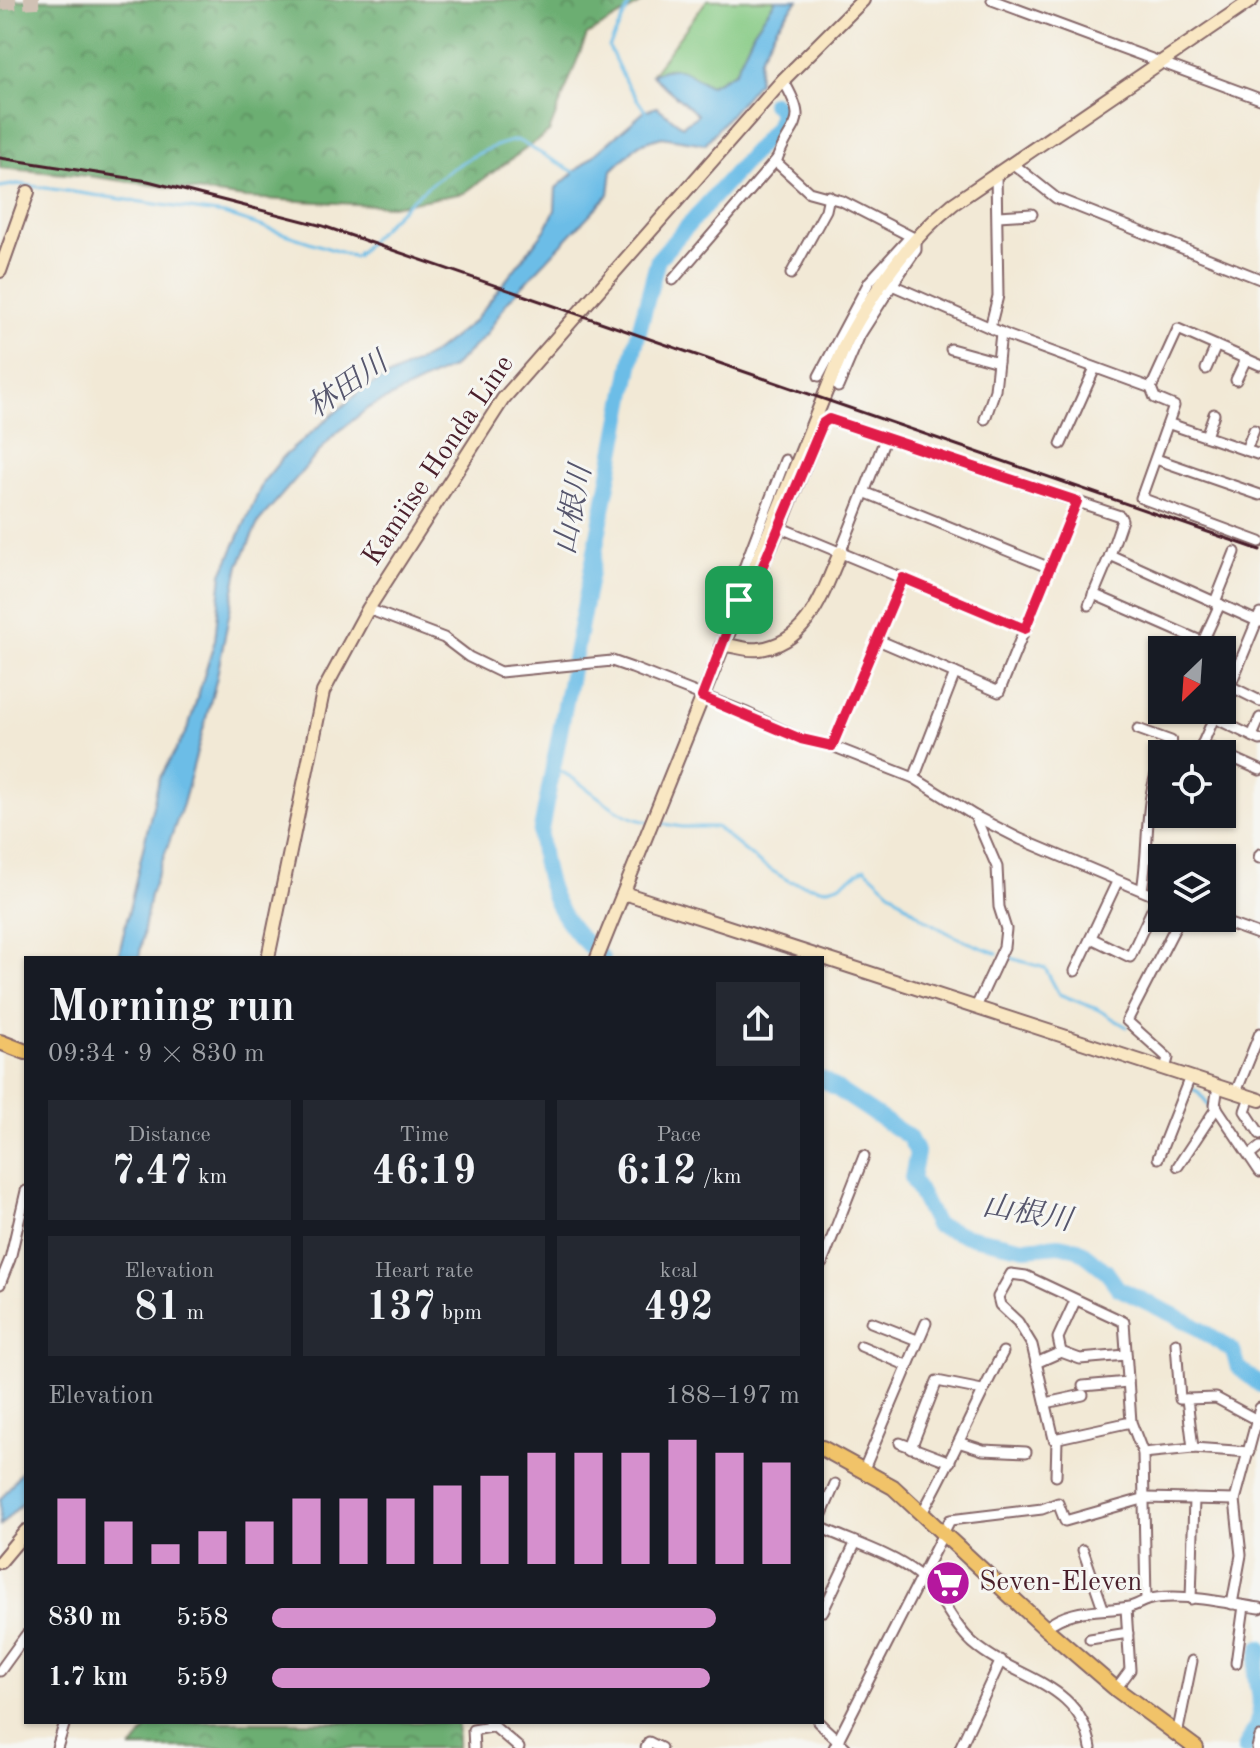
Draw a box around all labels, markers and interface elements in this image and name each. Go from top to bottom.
water label: 林田川 [301,344,396,424]
street label: Kamiise Honda Line [358,351,520,571]
water label: 山根川 [548,459,598,557]
pin [705,566,773,634]
icon: arrive [717,578,761,622]
north arrow [1148,636,1236,724]
map controls [1148,636,1236,932]
button: locate [1148,740,1236,828]
button: layers [1148,844,1236,932]
button: share [716,982,800,1066]
text: Morning run [48,986,295,1030]
text: 09:34 · 9 × 830 m [48,1041,265,1067]
text: Distance [128,1124,211,1146]
text: Time [399,1124,449,1146]
text: Pace [656,1124,701,1146]
text: 7.47 [111,1153,192,1193]
text: 46:19 [372,1153,476,1193]
text: 6:12 [616,1153,697,1193]
text: km [192,1166,227,1188]
text: /km [697,1166,742,1188]
water label: 山根川 [980,1188,1077,1237]
text: Elevation [125,1260,214,1282]
text: Heart rate [375,1260,473,1282]
text: kcal [660,1260,698,1282]
text: 81 [134,1289,181,1329]
text: 137 [366,1289,436,1329]
text: 492 [644,1289,713,1329]
text: m [181,1302,204,1324]
text: bpm [436,1302,482,1324]
text: Elevation [48,1383,154,1409]
text: 188–197 m [665,1383,800,1409]
supermarket icon: Seven-Eleven [924,1559,972,1607]
place label: Seven-Eleven [979,1569,1142,1597]
text: 830 m [48,1605,121,1631]
text: 5:58 [176,1605,229,1631]
text: 1.7 km [48,1665,128,1691]
text: 5:59 [176,1665,229,1691]

